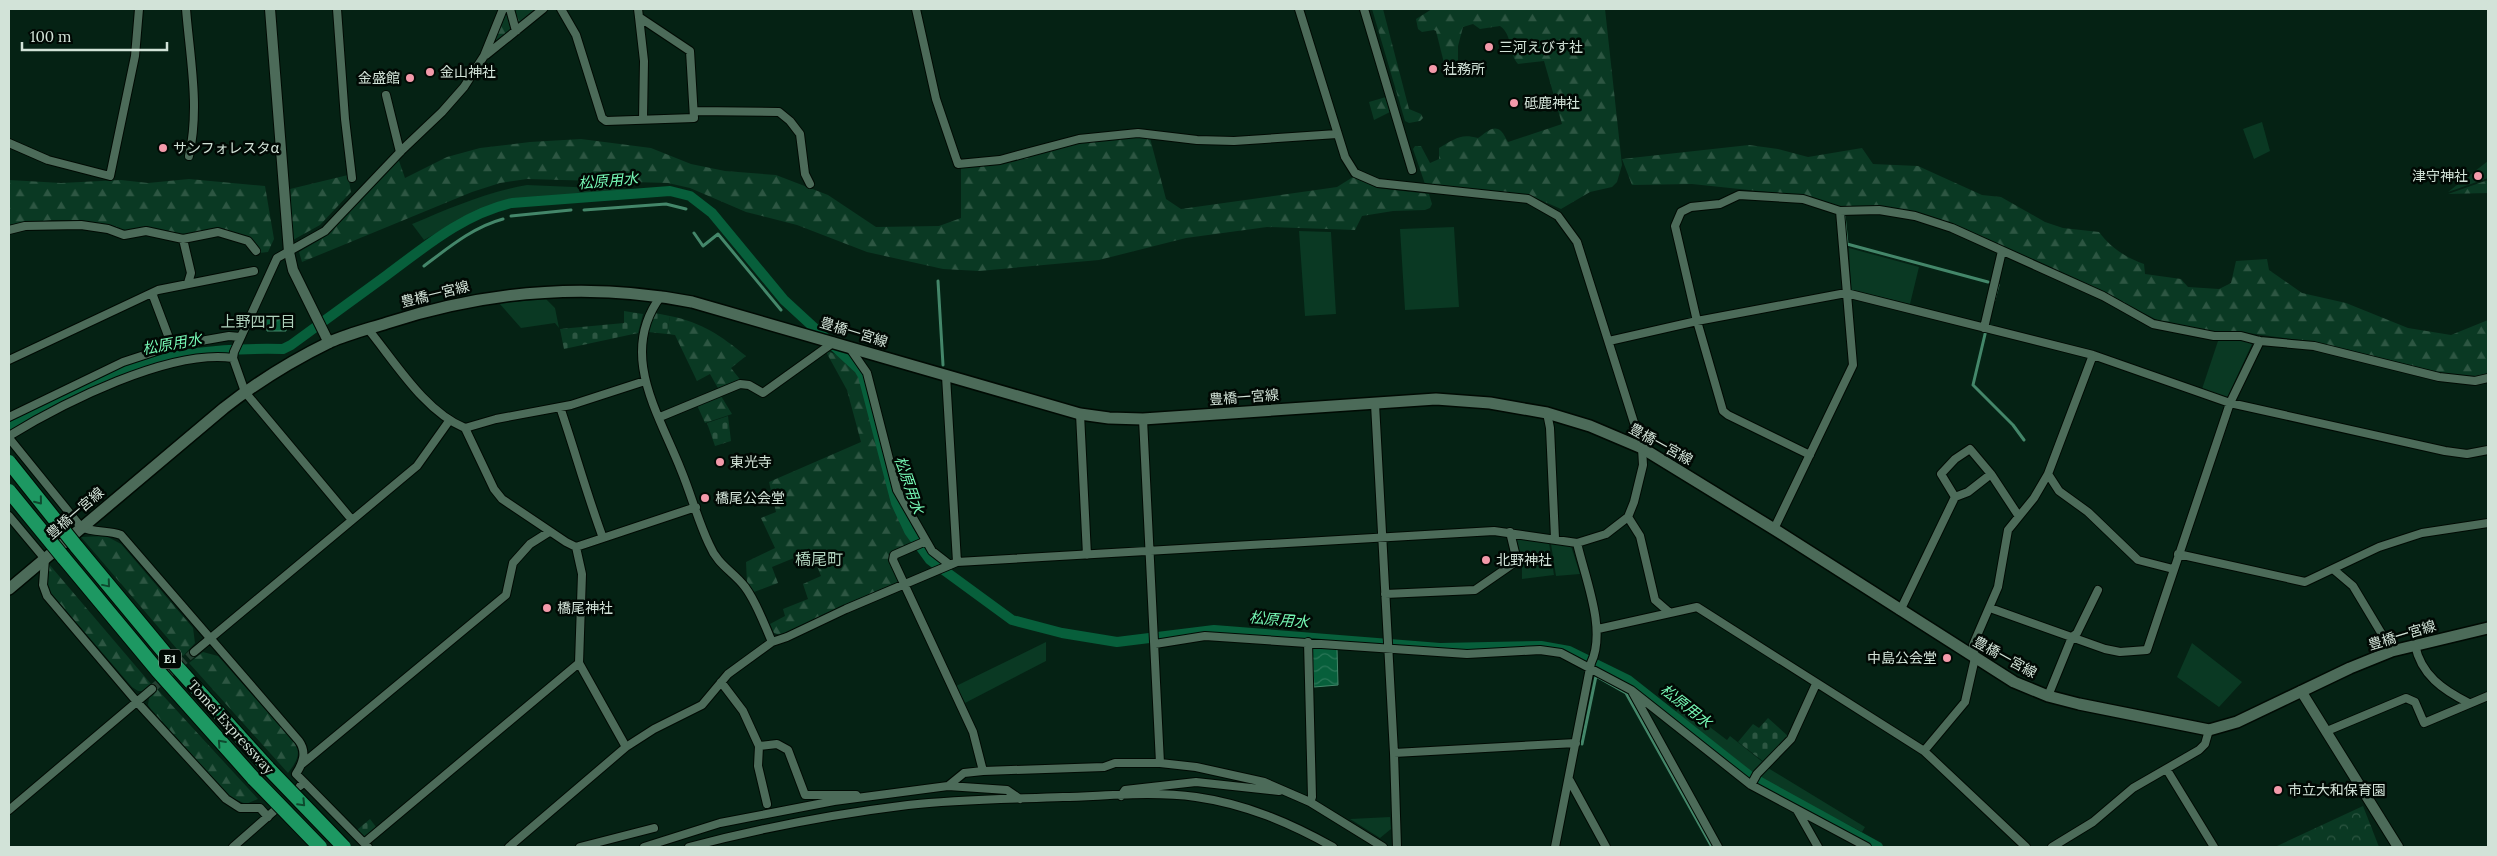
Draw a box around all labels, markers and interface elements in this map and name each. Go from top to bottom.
scale bar [22,20,168,52]
text: 100 m [30,27,71,46]
place label: 三河えびす社 [1499,38,1583,56]
marker: 三河えびす社 [1483,41,1495,53]
place label: 社務所 [1443,60,1485,78]
place label: 金山神社 [440,63,496,81]
marker: 社務所 [1427,63,1439,75]
marker: 金山神社 [424,66,436,78]
place label: 金盛館 [358,69,400,87]
marker: 金盛館 [404,72,416,84]
place label: 砥鹿神社 [1524,94,1580,112]
marker: 砥鹿神社 [1508,97,1520,109]
place label: サンフォレスタα [173,139,280,157]
marker: サンフォレスタα [157,142,169,154]
place label: 津守神社 [2412,167,2468,185]
water label: 松原用水 [577,168,641,193]
marker: 津守神社 [2472,170,2484,182]
street label: 豊橋一宮線 [399,277,471,311]
district label: 上野四丁目 [220,312,296,331]
street label: 豊橋一宮線 [818,313,890,351]
water label: 松原用水 [141,329,205,358]
street label: 豊橋一宮線 [1208,386,1280,408]
street label: 豊橋一宮線 [1626,419,1696,469]
place label: 東光寺 [730,453,772,471]
water label: 松原用水 [891,453,929,518]
marker: 東光寺 [714,456,726,468]
street label: 豊橋一宮線 [43,483,107,543]
place label: 橋尾公会堂 [715,489,785,507]
marker: 橋尾公会堂 [699,492,711,504]
one-way arrow [33,495,42,504]
district label: 橋尾町 [795,549,843,569]
place label: 北野神社 [1496,551,1552,569]
marker: 北野神社 [1480,554,1492,566]
one-way arrow [101,579,110,588]
place label: 橋尾神社 [557,599,613,617]
marker: 橋尾神社 [541,602,553,614]
water label: 松原用水 [1248,607,1312,632]
street label: 豊橋一宮線 [2366,616,2438,654]
street label: 豊橋一宮線 [1970,632,2040,682]
place label: 中島公会堂 [1867,649,1937,667]
road number: E1 [159,650,181,669]
marker: 中島公会堂 [1941,652,1953,664]
street label: Tomei Expressway [184,676,278,778]
water label: 松原用水 [1657,680,1717,733]
one-way arrow [218,739,227,748]
place label: 市立大和保育園 [2288,781,2386,799]
marker: 市立大和保育園 [2272,784,2284,796]
one-way arrow [296,797,305,806]

